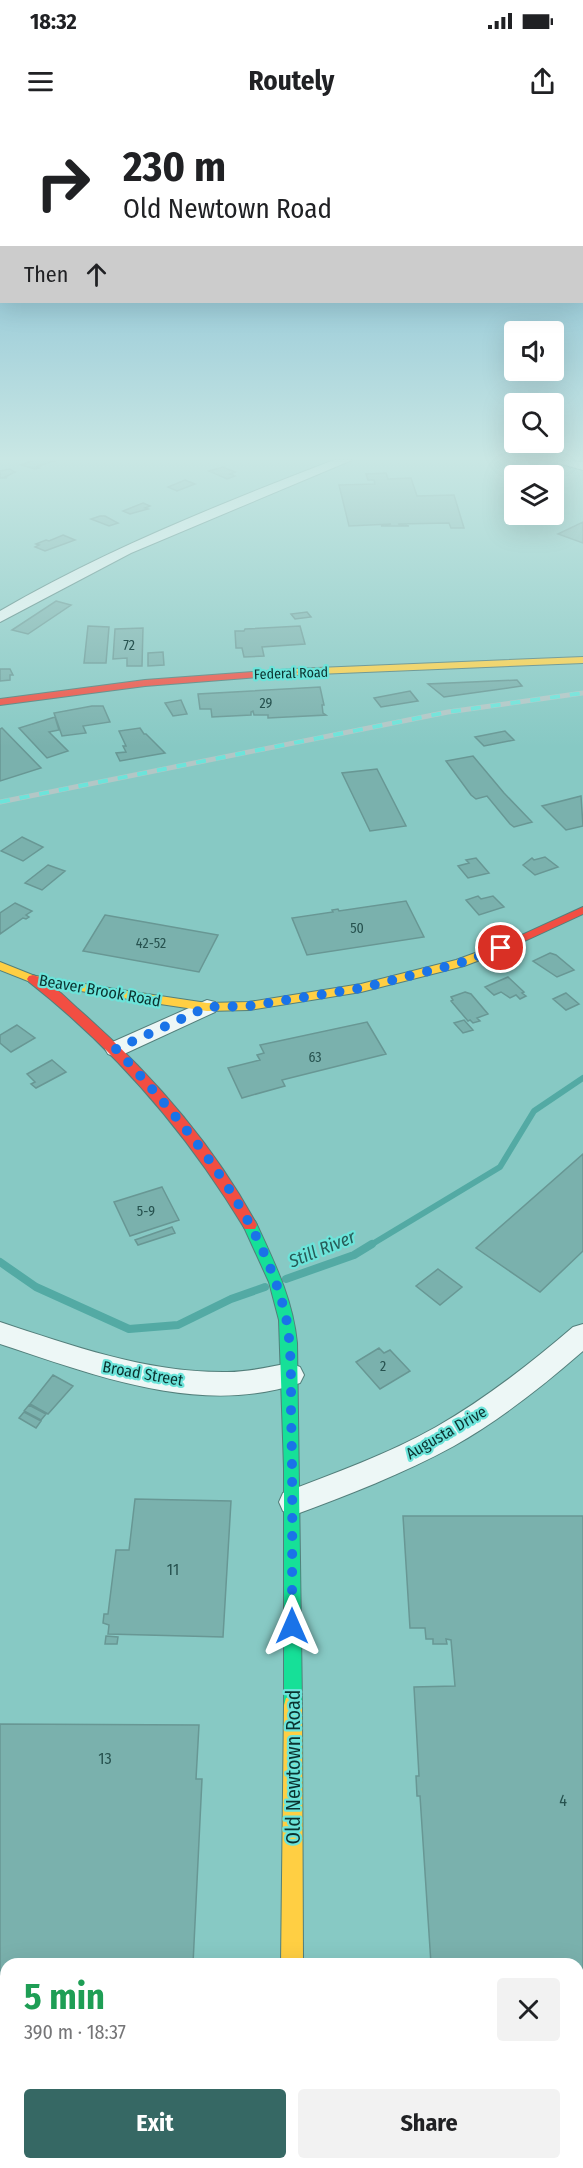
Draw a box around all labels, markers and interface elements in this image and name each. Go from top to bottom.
text: 18:32 [30,8,77,35]
icon: menu [24,65,57,98]
text: Routely [249,65,334,97]
icon: share [526,65,559,98]
text: 230 m [123,142,226,192]
icon: right [24,144,102,222]
text: Old Newtown Road [123,193,332,225]
icon: ahead [80,258,113,291]
text: Then [24,261,68,288]
map controls [504,321,564,525]
button: sound [504,321,564,381]
button: search [504,393,564,453]
button: layers [504,465,564,525]
house number: 72 [123,637,135,654]
street label: Federal Road [254,664,328,683]
house number: 29 [260,695,273,712]
house number: 50 [350,920,364,937]
pin [475,922,526,973]
icon: arrive [484,931,517,964]
house number: 42-52 [136,935,166,952]
street label: Beaver Brook Road [37,970,162,1011]
house number: 63 [308,1049,322,1066]
house number: 5-9 [137,1203,155,1220]
water label: Still River [285,1225,359,1273]
street label: Broad Street [101,1357,186,1390]
house number: 2 [380,1358,386,1375]
street label: Augusta Drive [403,1402,490,1463]
house number: 11 [167,1560,179,1579]
position arrow [260,1594,324,1658]
street label: Old Newtown Road [281,1690,305,1844]
house number: 13 [98,1749,112,1768]
house number: 4 [559,1791,567,1810]
text: 5 min [24,1975,105,2019]
button: close [497,1978,560,2041]
text: 390 m · 18:37 [24,2020,126,2044]
button: Exit [24,2089,286,2158]
button: Share [298,2089,560,2158]

